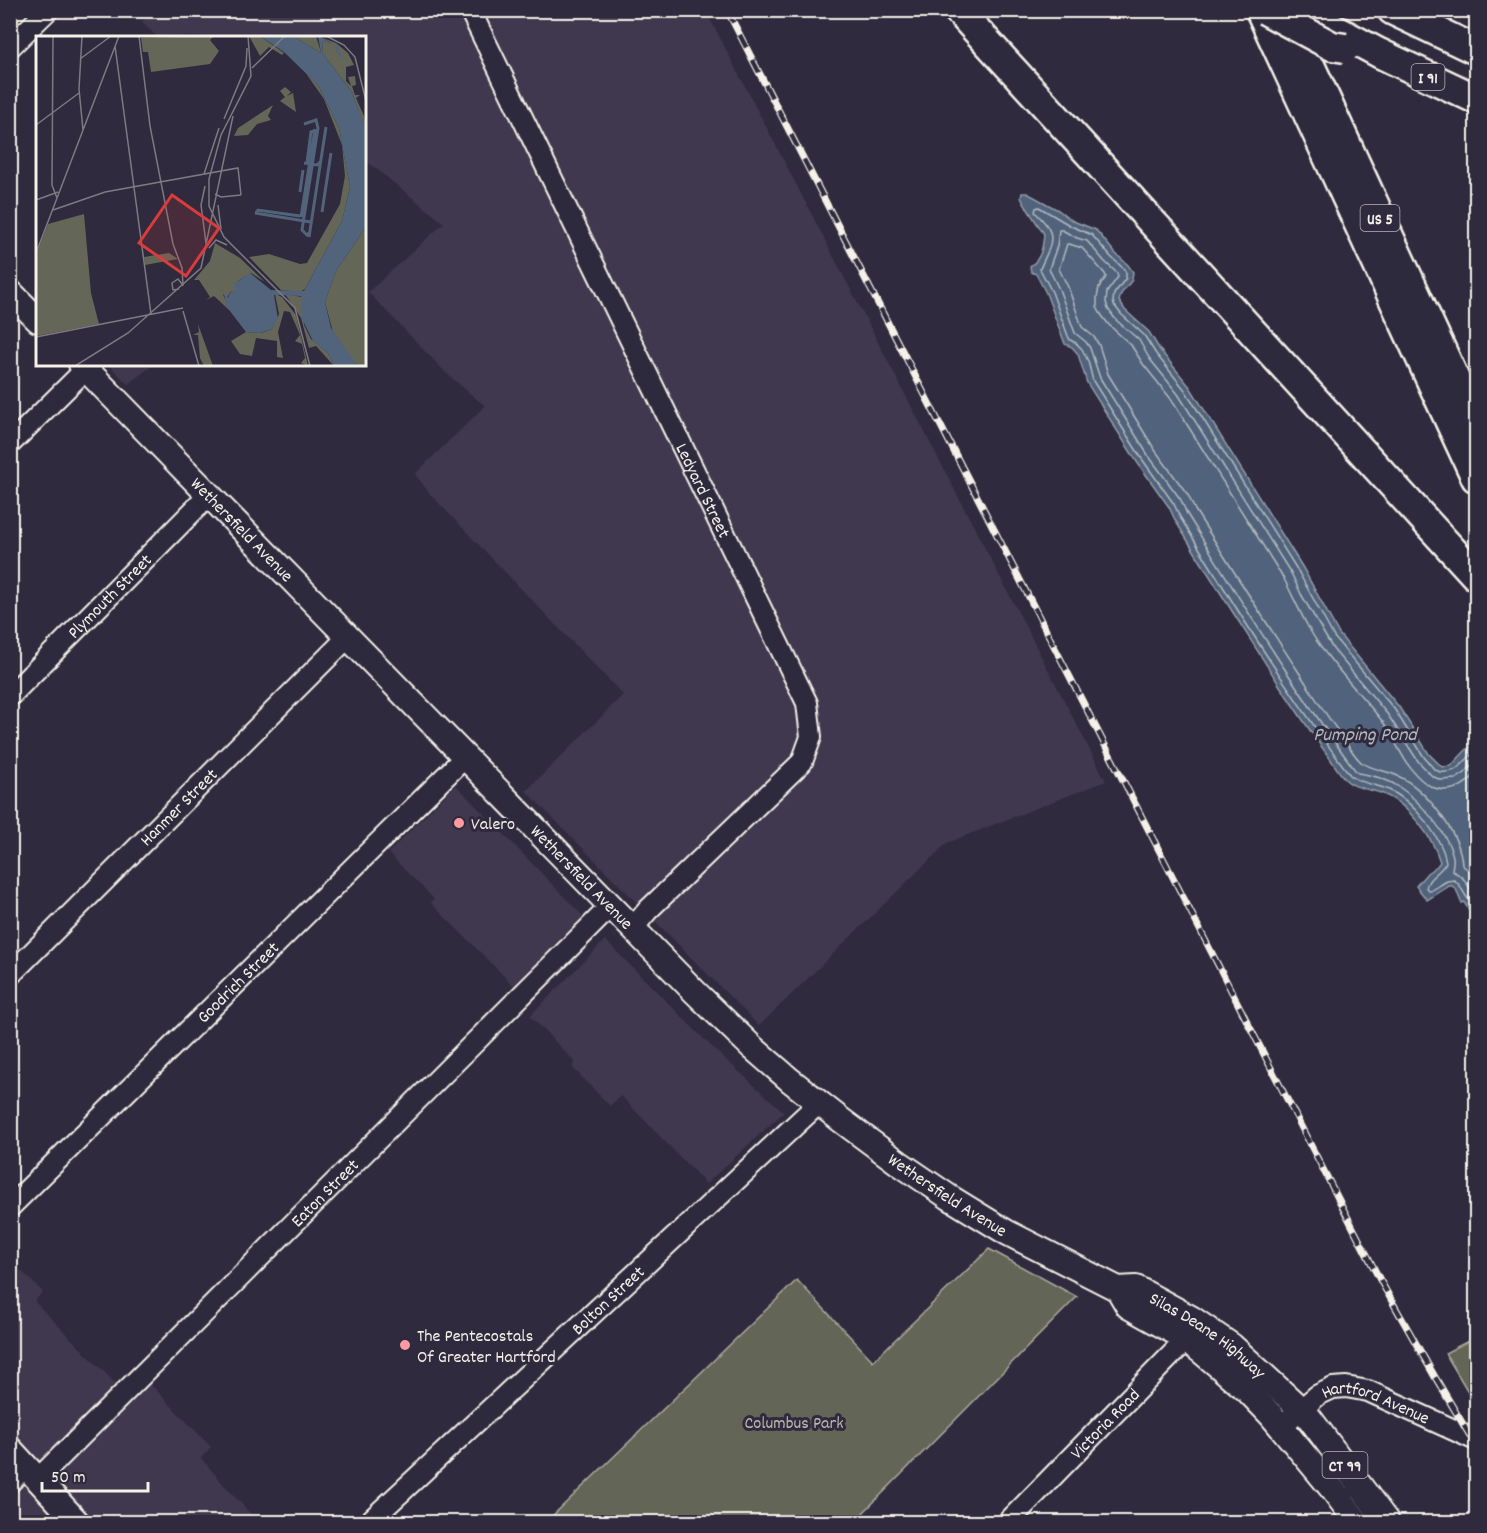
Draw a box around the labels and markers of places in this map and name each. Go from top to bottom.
place label: Valero [471,813,515,838]
marker: Valero [452,816,466,830]
place label: The Pentecostals Of Greater Hartford [417,1325,556,1371]
marker: The Pentecostals Of Greater Hartford [398,1338,412,1352]

